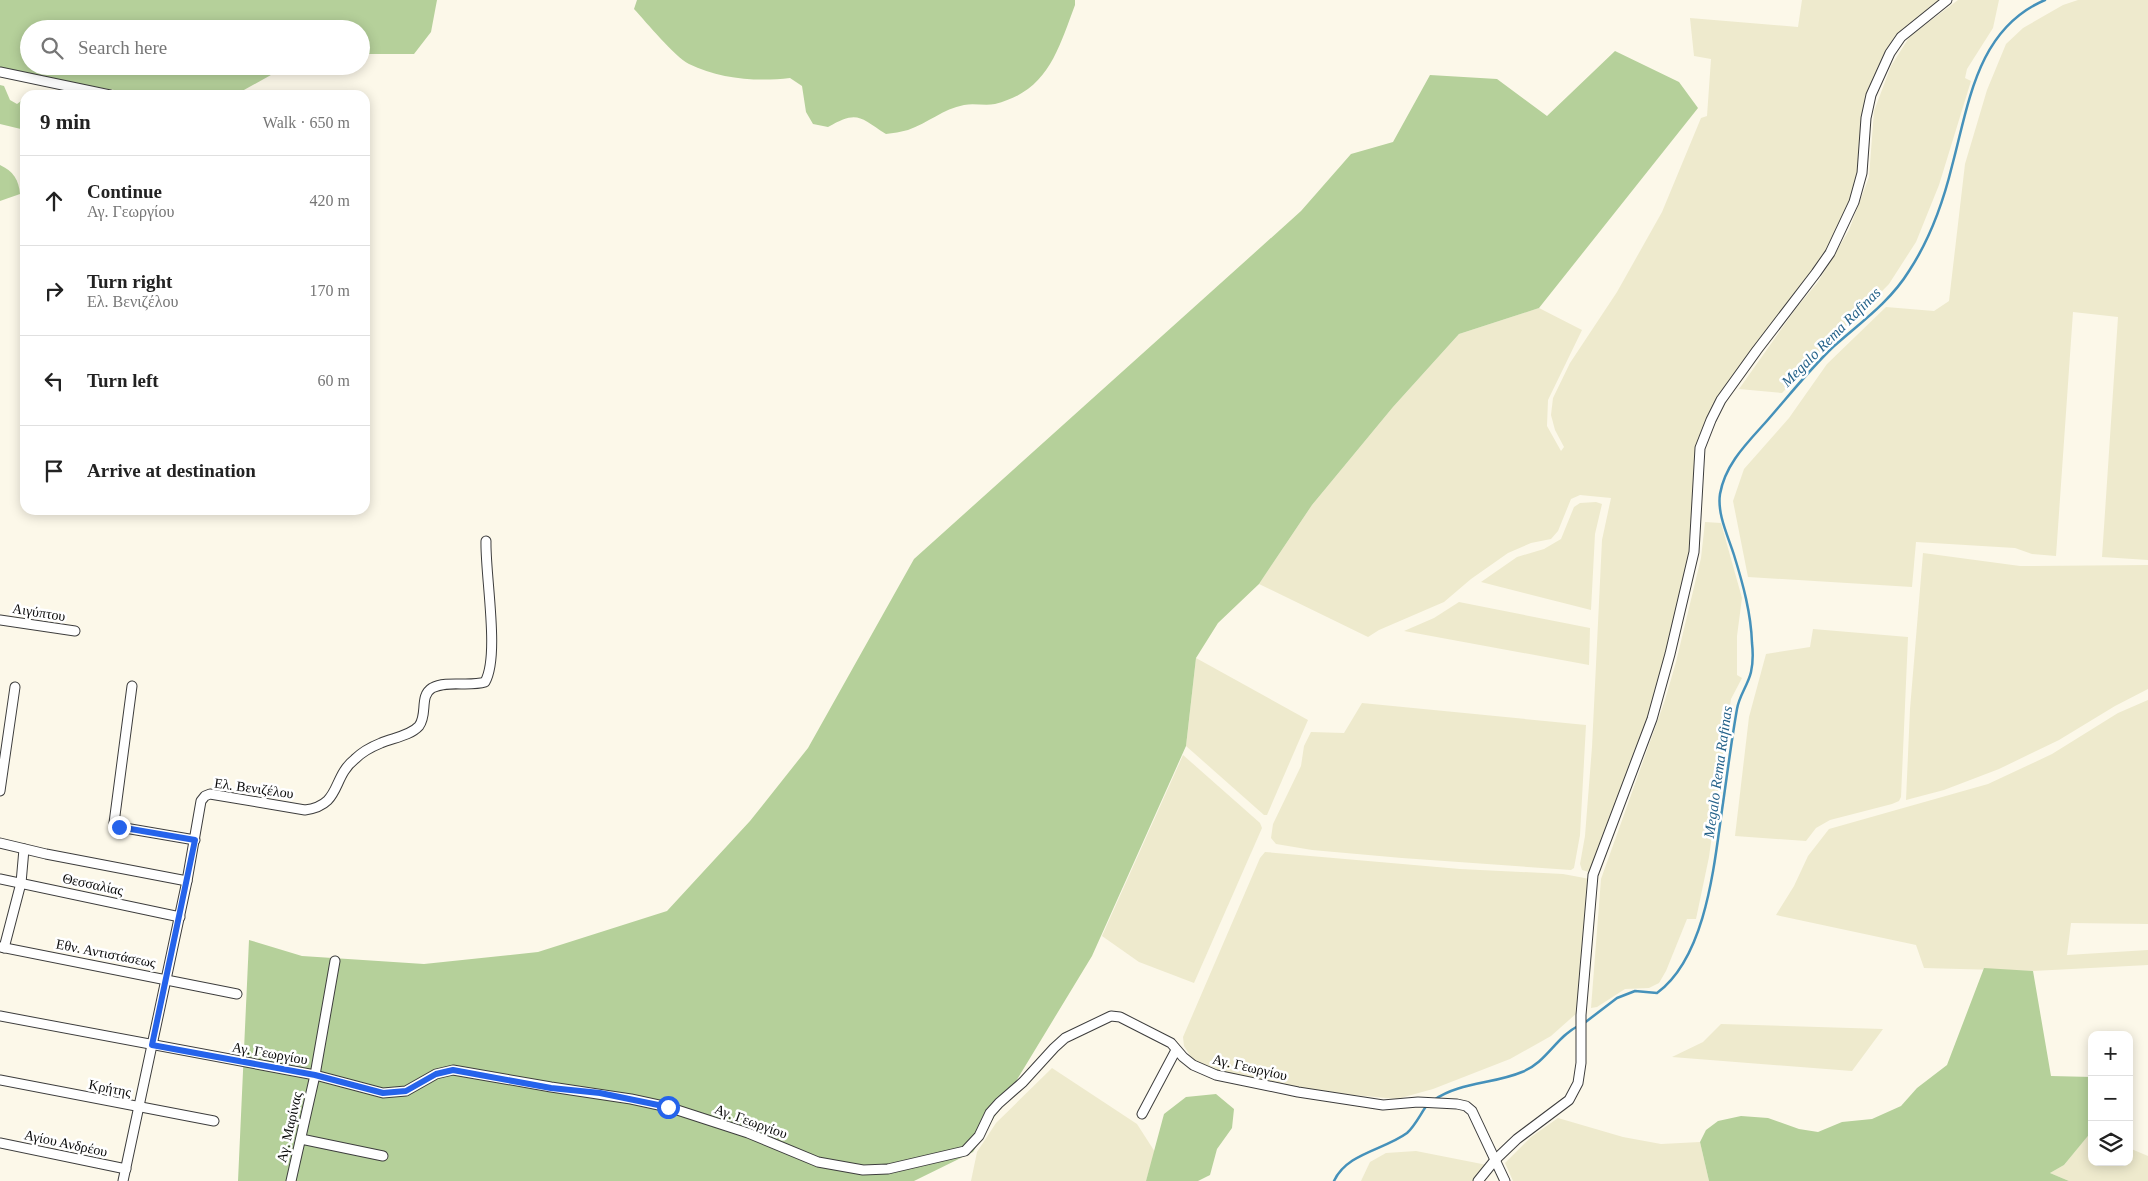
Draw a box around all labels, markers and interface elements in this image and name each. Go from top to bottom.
search box [20,20,370,75]
icon: search [38,34,66,62]
text: Search here [78,37,167,58]
text: 9 min [40,110,91,134]
text: Walk · 650 m [263,114,350,131]
text: Continue [87,181,162,202]
icon: ahead [40,187,68,215]
text: 420 m [310,192,350,209]
text: Αγ. Γεωργίου [87,203,174,220]
text: Turn right [87,271,172,292]
icon: right [40,277,68,305]
text: 170 m [310,282,350,299]
water label: Megalo Rema Rafinas [1778,284,1884,390]
text: Ελ. Βενιζέλου [87,293,178,310]
icon: left [40,367,68,395]
text: Turn left [87,370,159,391]
text: 60 m [318,372,350,389]
icon: arrive [40,457,68,485]
text: Arrive at destination [87,460,256,481]
street label: Αιγύπτου [11,601,67,624]
water label: Megalo Rema Rafinas [1701,705,1735,840]
street label: Ελ. Βενιζέλου [213,775,295,802]
route end [108,816,131,839]
street label: Θεσσαλίας [61,871,125,898]
street label: Εθν. Αντιστάσεως [55,936,157,971]
map controls [2088,1031,2133,1166]
button: + [2088,1031,2133,1076]
street label: Αγ. Γεωργίου [231,1039,309,1068]
street label: Αγ. Γεωργίου [1211,1052,1289,1083]
button: − [2088,1076,2133,1121]
street label: Κρήτης [87,1077,133,1100]
street label: Αγ. Μαρίνας [274,1090,305,1164]
route start [657,1096,680,1119]
street label: Αγ. Γεωργίου [712,1101,789,1142]
button: layers [2088,1121,2133,1166]
street label: Αγίου Ανδρέου [23,1127,109,1160]

